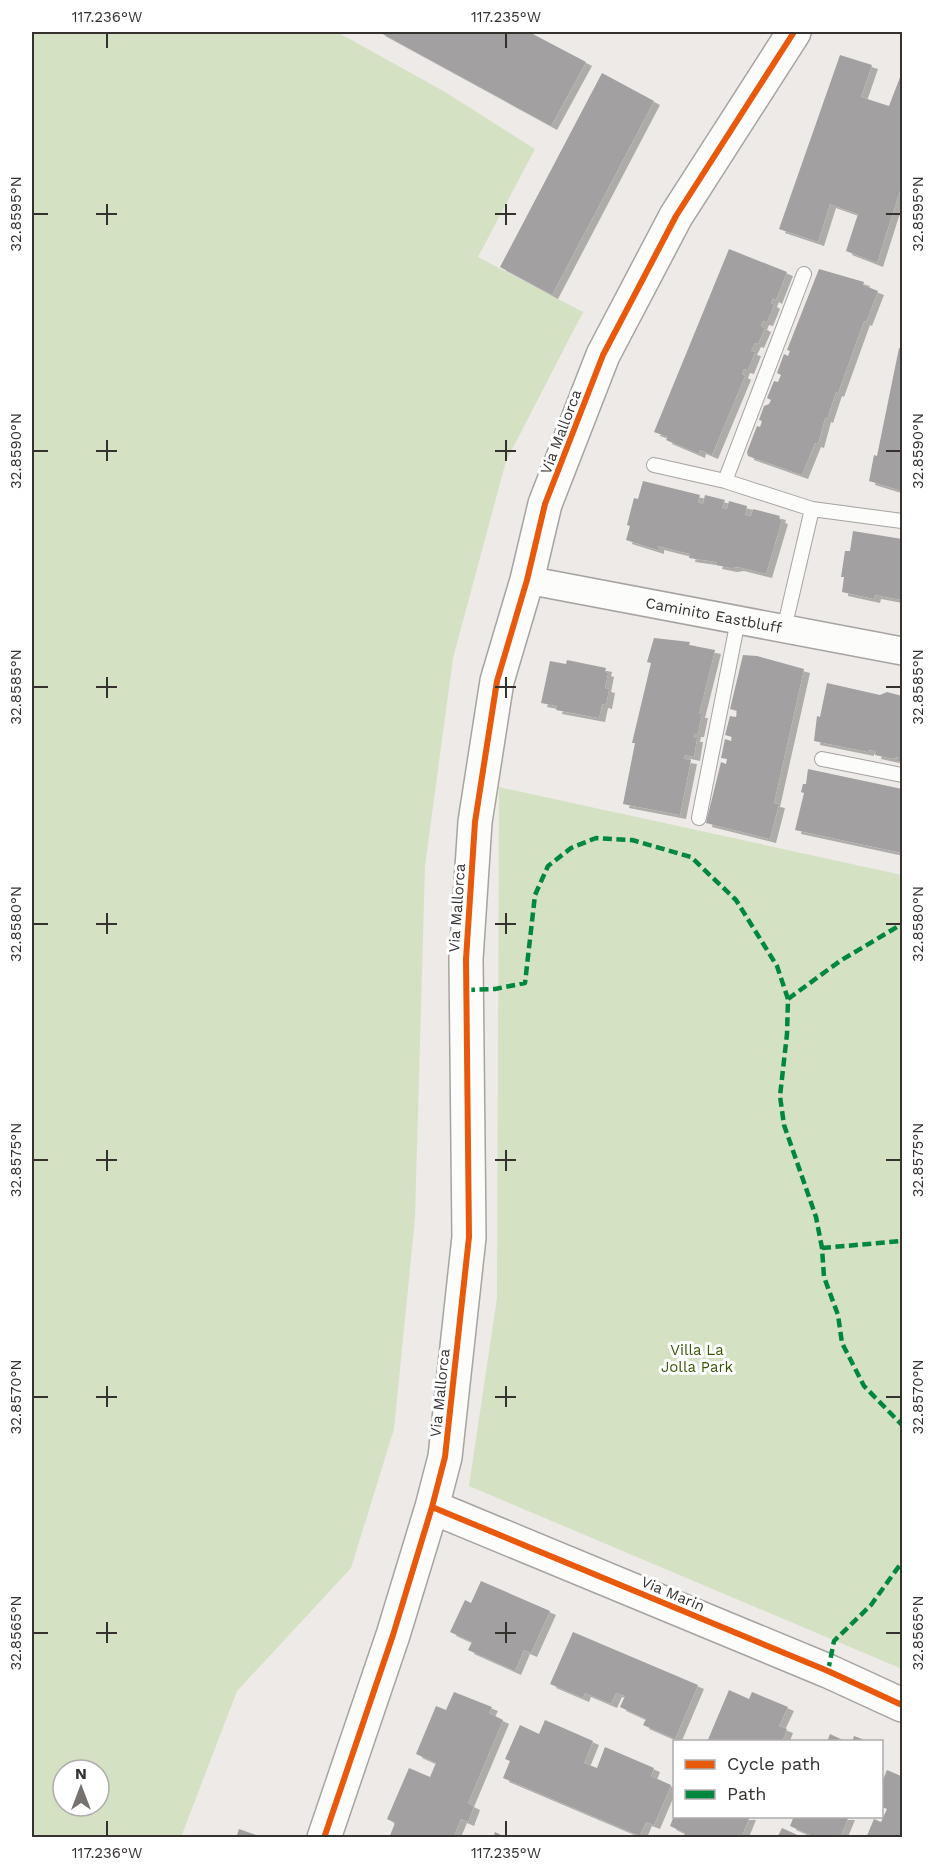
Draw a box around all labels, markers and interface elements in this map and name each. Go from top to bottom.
text: 117.236°W [72,8,142,26]
text: 117.235°W [471,8,541,26]
text: 32.8595°N [7,176,25,252]
text: 32.8595°N [909,176,927,252]
street label: Via Mallorca [537,387,586,477]
text: 32.8590°N [7,413,25,489]
text: 32.8590°N [909,413,927,489]
street label: Caminito Eastbluff [644,594,783,637]
text: 32.8585°N [7,649,25,725]
text: 32.8585°N [909,649,927,725]
street label: Via Mallorca [445,862,469,953]
text: 32.8580°N [7,886,25,962]
text: 32.8580°N [909,886,927,962]
text: 32.8575°N [7,1123,25,1197]
text: 32.8575°N [909,1123,927,1197]
park label: Villa La Jolla Park [661,1341,734,1376]
street label: Via Mallorca [426,1347,454,1438]
text: 32.8570°N [7,1360,25,1434]
text: 32.8570°N [909,1360,927,1434]
street label: Via Marin [638,1573,708,1615]
text: 32.8565°N [7,1595,25,1671]
text: 32.8565°N [909,1595,927,1671]
legend [673,1740,883,1818]
text: Cycle path [727,1753,821,1774]
north arrow [51,1758,111,1818]
text: N [75,1764,87,1783]
text: Path [727,1783,767,1804]
text: 117.236°W [72,1844,142,1862]
text: 117.235°W [471,1844,541,1862]

